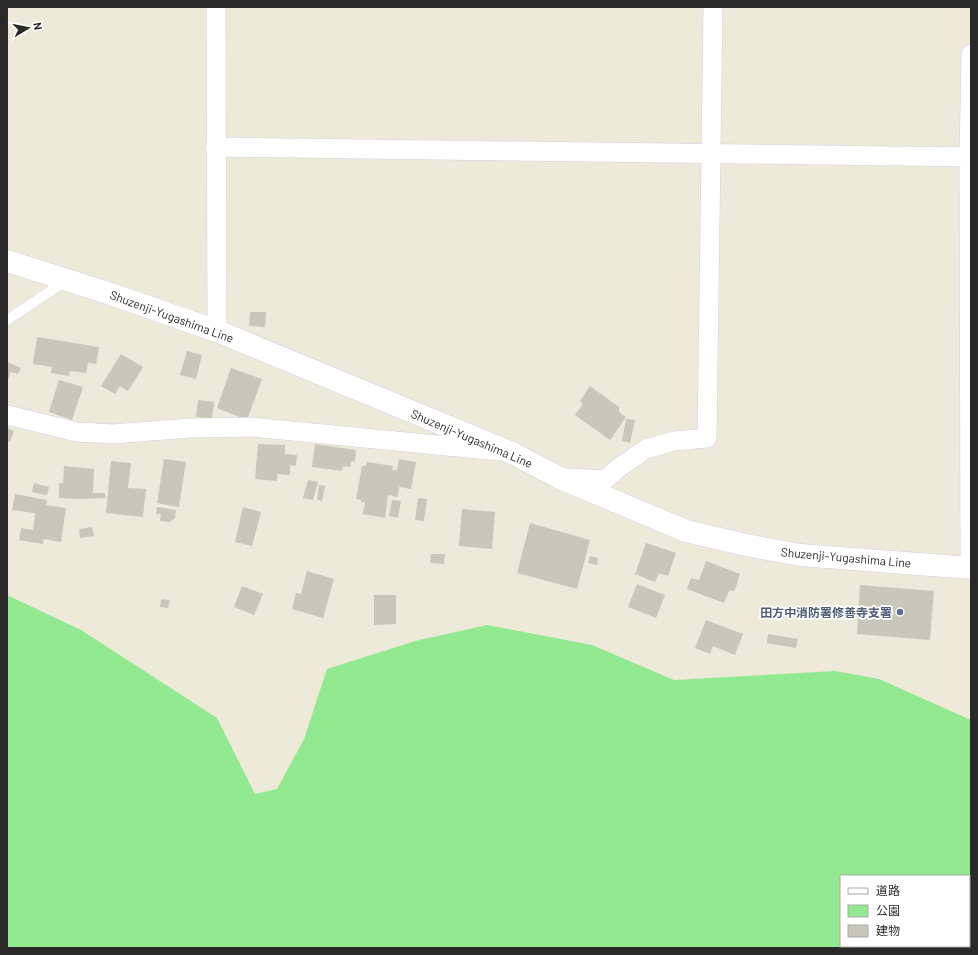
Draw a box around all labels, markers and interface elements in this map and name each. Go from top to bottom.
north arrow [8,8,48,48]
text: N [31,21,45,31]
street label: Shuzenji-Yugashima Line [108,287,236,345]
street label: Shuzenji-Yugashima Line [409,406,535,470]
street label: Shuzenji-Yugashima Line [780,544,912,570]
place label: 田方中消防署修善寺支署 [760,605,892,619]
marker: 田方中消防署修善寺支署 [895,607,905,617]
legend [840,875,970,947]
text: 道路 [876,883,900,897]
text: 公園 [876,903,900,917]
text: 建物 [876,923,900,937]

